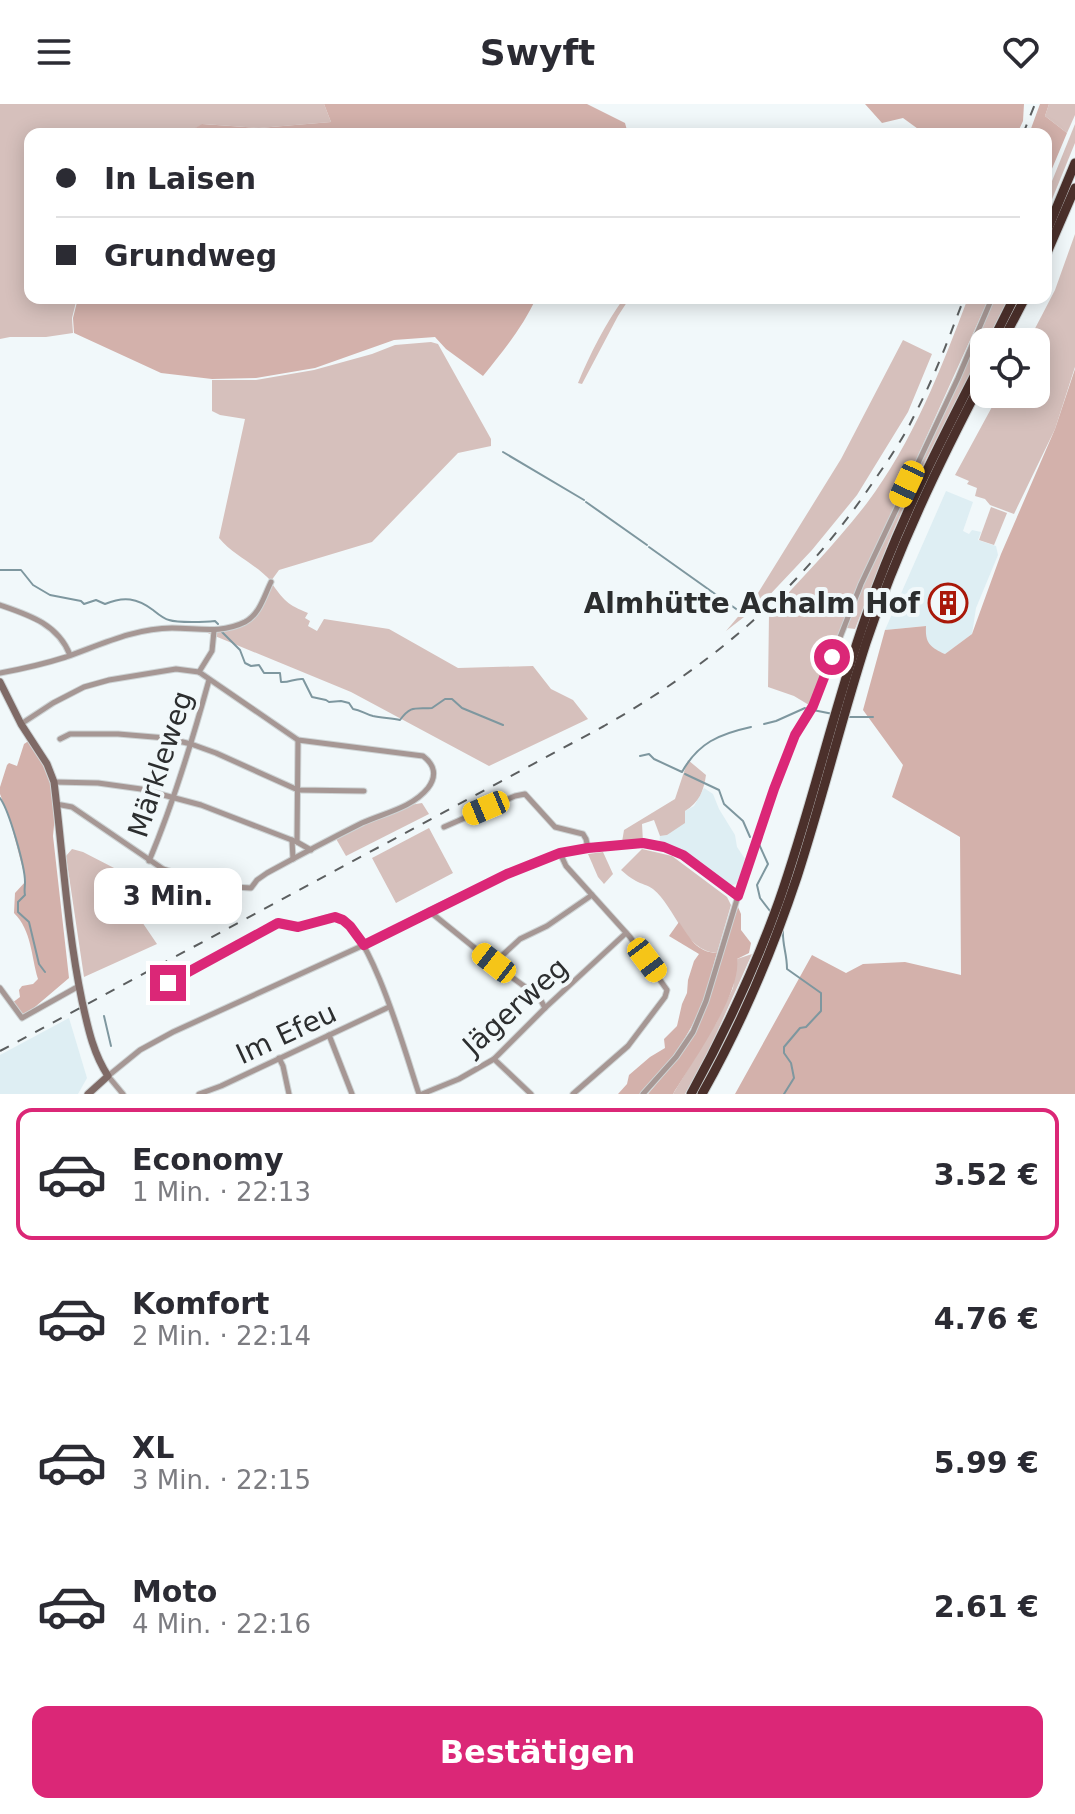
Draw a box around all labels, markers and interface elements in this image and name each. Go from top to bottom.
icon: menu [32,30,76,74]
icon: heart [999,30,1043,74]
text: Swyft [480,32,595,73]
text: In Laisen [104,161,256,196]
text: Grundweg [104,238,277,273]
map controls [970,328,1050,408]
button: locate [970,328,1050,408]
car [886,457,928,511]
building icon: Almhütte Achalm Hof [927,582,969,624]
place label: Almhütte Achalm Hof [584,587,921,620]
route start [814,639,850,675]
street label: Märkleweg [121,687,200,842]
car [459,788,513,828]
callout: 3 Min. [94,867,242,923]
text: 3 Min. [123,881,213,911]
car [623,934,671,986]
car [468,939,520,987]
street label: Jägerweg [455,951,575,1063]
route end [150,965,186,1001]
street label: Im Efeu [231,996,342,1071]
icon: car [36,1138,108,1210]
text: Economy [132,1142,284,1177]
text: 3.52 € [934,1157,1039,1192]
text: 1 Min. · 22:13 [132,1177,311,1207]
icon: car [36,1282,108,1354]
text: Komfort [132,1286,269,1321]
text: 4.76 € [934,1301,1039,1336]
text: 2 Min. · 22:14 [132,1321,311,1351]
icon: car [36,1426,108,1498]
text: XL [132,1430,174,1465]
text: 5.99 € [934,1445,1039,1480]
text: 3 Min. · 22:15 [132,1465,311,1495]
icon: car [36,1570,108,1642]
text: Moto [132,1574,217,1609]
text: 2.61 € [934,1589,1039,1624]
text: 4 Min. · 22:16 [132,1609,311,1639]
button: Bestätigen [32,1706,1043,1798]

